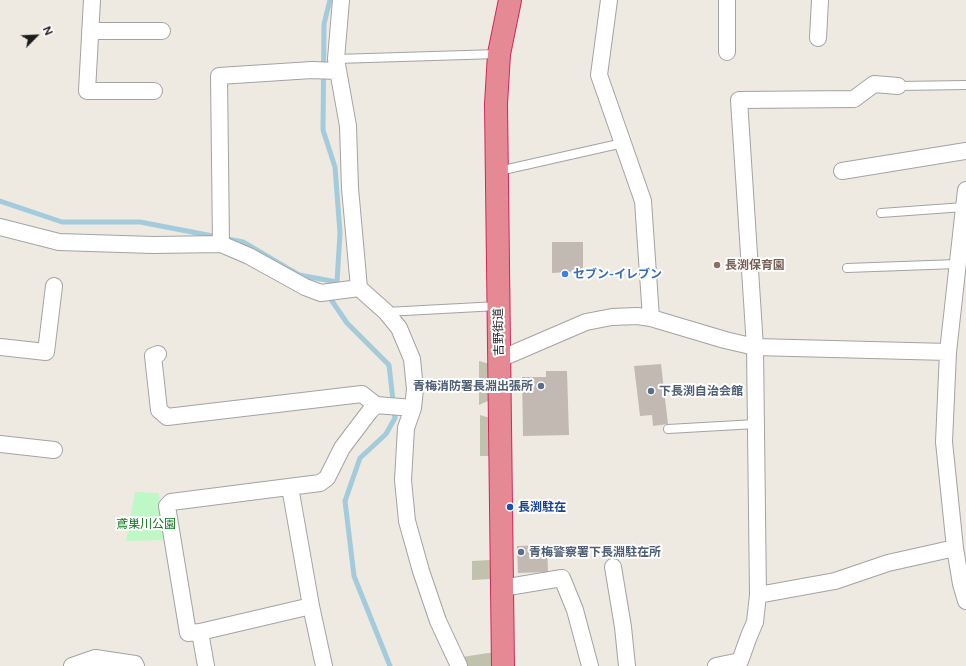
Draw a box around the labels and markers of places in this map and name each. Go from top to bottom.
place label: 長渕保育園 [725,258,785,272]
marker: 長渕保育園 [712,260,722,270]
place label: セブン-イレブン [573,267,662,281]
marker: セブン-イレブン [560,269,570,279]
place label: 青梅消防署長淵出張所 [413,379,533,393]
marker: 青梅消防署長淵出張所 [536,381,546,391]
place label: 下長渕自治会館 [659,384,743,398]
marker: 下長渕自治会館 [646,386,656,396]
place label: 長渕駐在 [518,500,566,514]
marker: 長渕駐在 [505,502,515,512]
place label: 青梅警察署下長淵駐在所 [529,545,661,559]
marker: 青梅警察署下長淵駐在所 [516,547,526,557]

